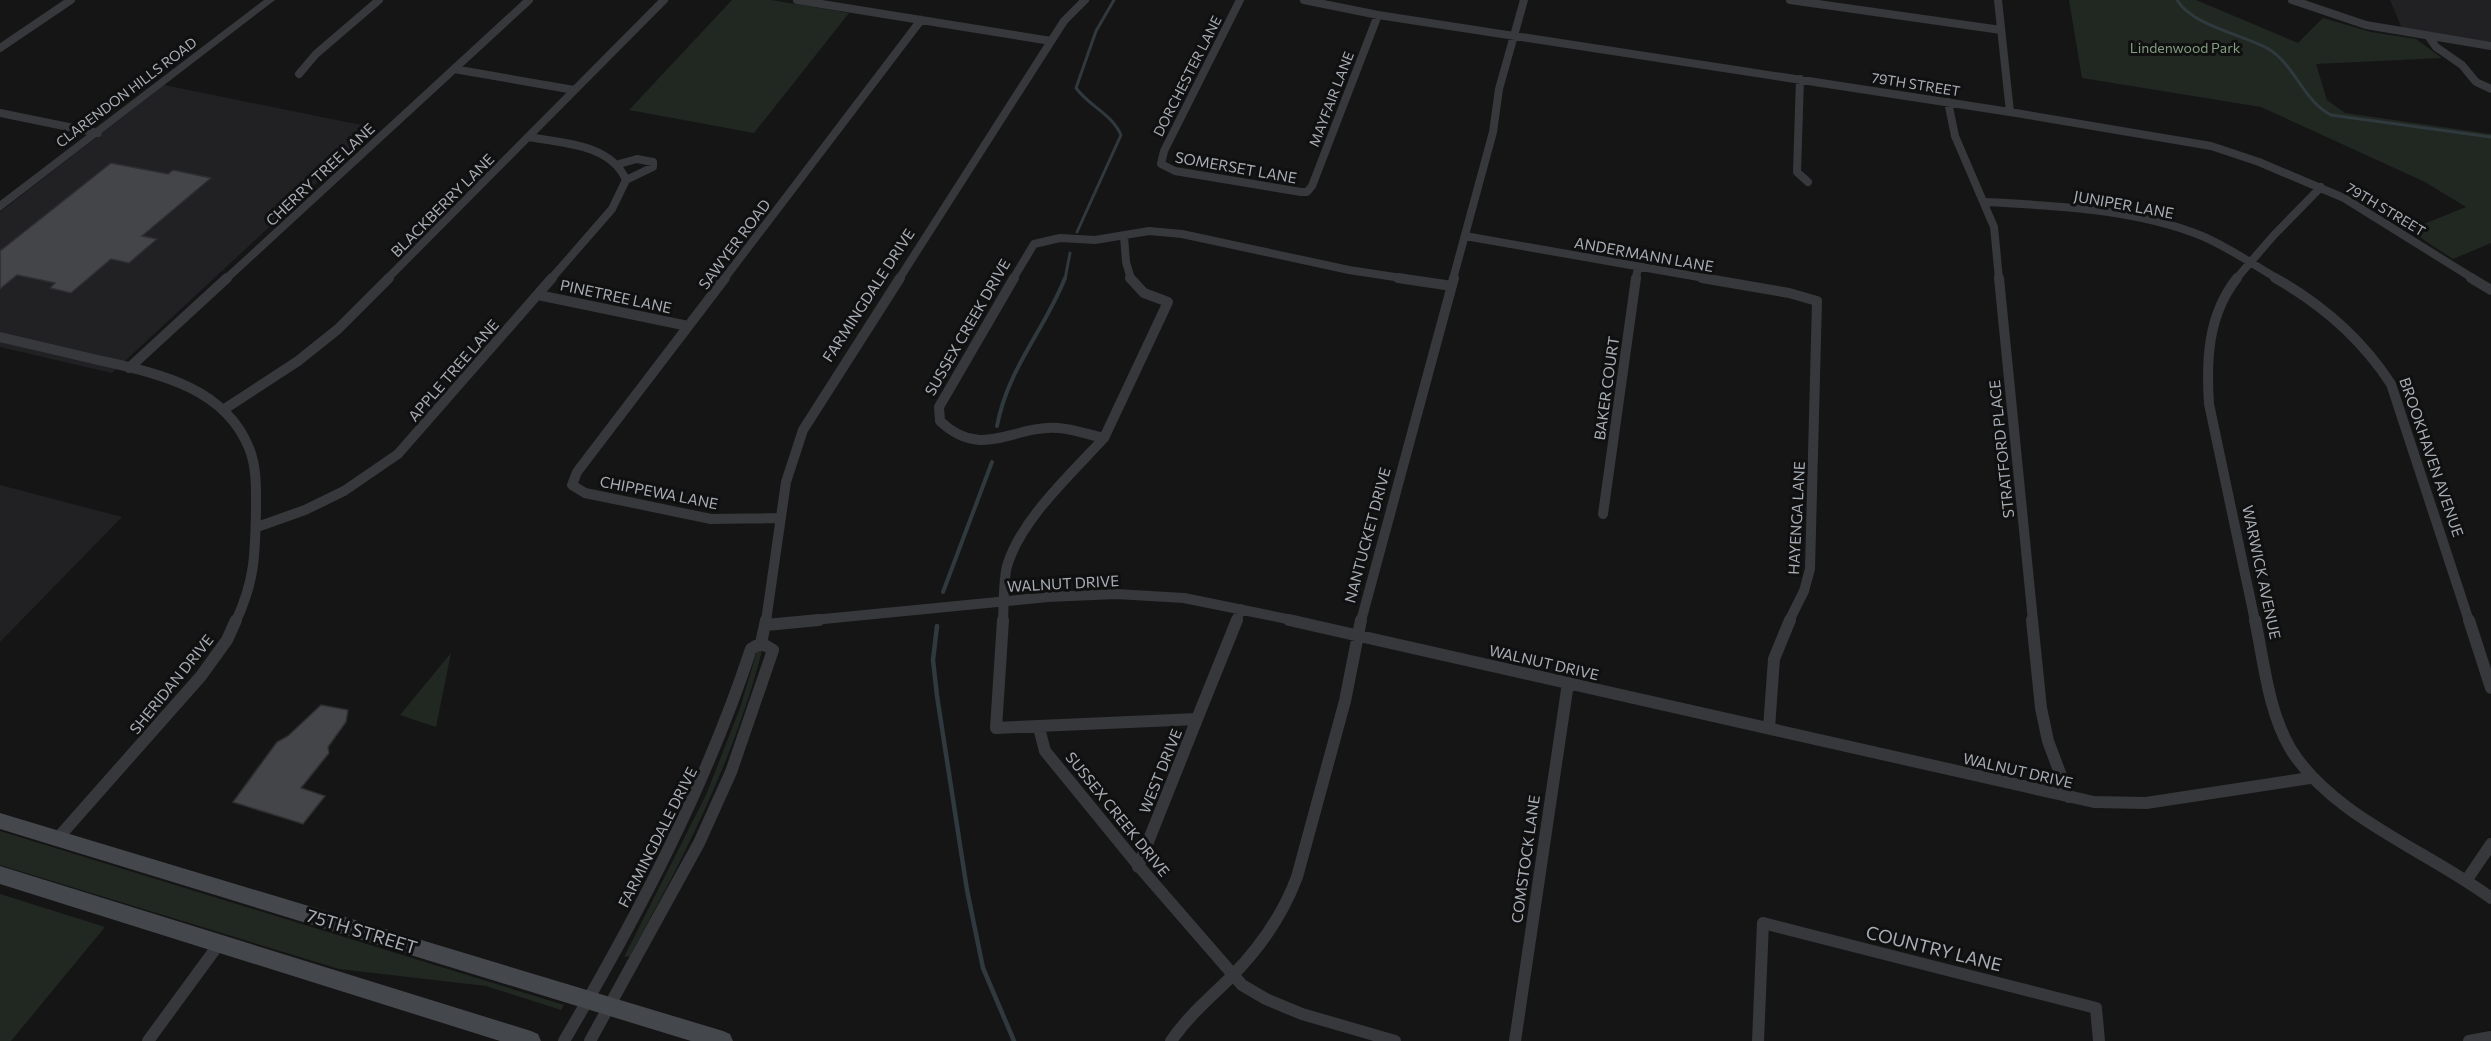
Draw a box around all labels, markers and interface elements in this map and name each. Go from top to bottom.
street label: DORCHESTER LANE [1149,13,1225,139]
street label: CLARENDON HILLS ROAD [52,33,200,151]
park label: Lindenwood Park [2130,39,2241,56]
street label: MAYFAIR LANE [1305,49,1357,149]
street label: 79TH STREET [1870,69,1962,99]
street label: CHERRY TREE LANE [262,119,378,229]
street label: SOMERSET LANE [1174,147,1298,187]
street label: BLACKBERRY LANE [387,150,497,260]
street label: 79TH STREET [2343,179,2429,239]
street label: JUNIPER LANE [2073,186,2175,222]
street label: SAWYER ROAD [694,195,774,293]
street label: FARMINGDALE DRIVE [818,225,918,365]
street label: ANDERMANN LANE [1573,233,1715,275]
street label: SUSSEX CREEK DRIVE [920,255,1014,399]
street label: PINETREE LANE [559,275,673,317]
street label: APPLE TREE LANE [404,315,502,425]
street label: BAKER COURT [1590,335,1622,441]
street label: BROOKHAVEN AVENUE [2396,375,2468,539]
street label: STRATFORD PLACE [1985,379,2017,519]
street label: HAYENGA LANE [1784,461,1808,575]
street label: NANTUCKET DRIVE [1340,465,1394,605]
street label: CHIPPEWA LANE [598,472,720,512]
street label: WARWICK AVENUE [2239,503,2285,641]
street label: WALNUT DRIVE [1006,571,1120,595]
street label: SHERIDAN DRIVE [125,631,217,737]
street label: WALNUT DRIVE [1487,641,1601,683]
street label: WEST DRIVE [1135,726,1185,816]
street label: SUSSEX CREEK DRIVE [1062,748,1174,880]
street label: WALNUT DRIVE [1961,749,2075,791]
street label: FARMINGDALE DRIVE [614,764,700,910]
street label: COMSTOCK LANE [1507,794,1543,924]
street label: 75TH STREET [304,904,420,958]
street label: COUNTRY LANE [1864,921,2004,975]

